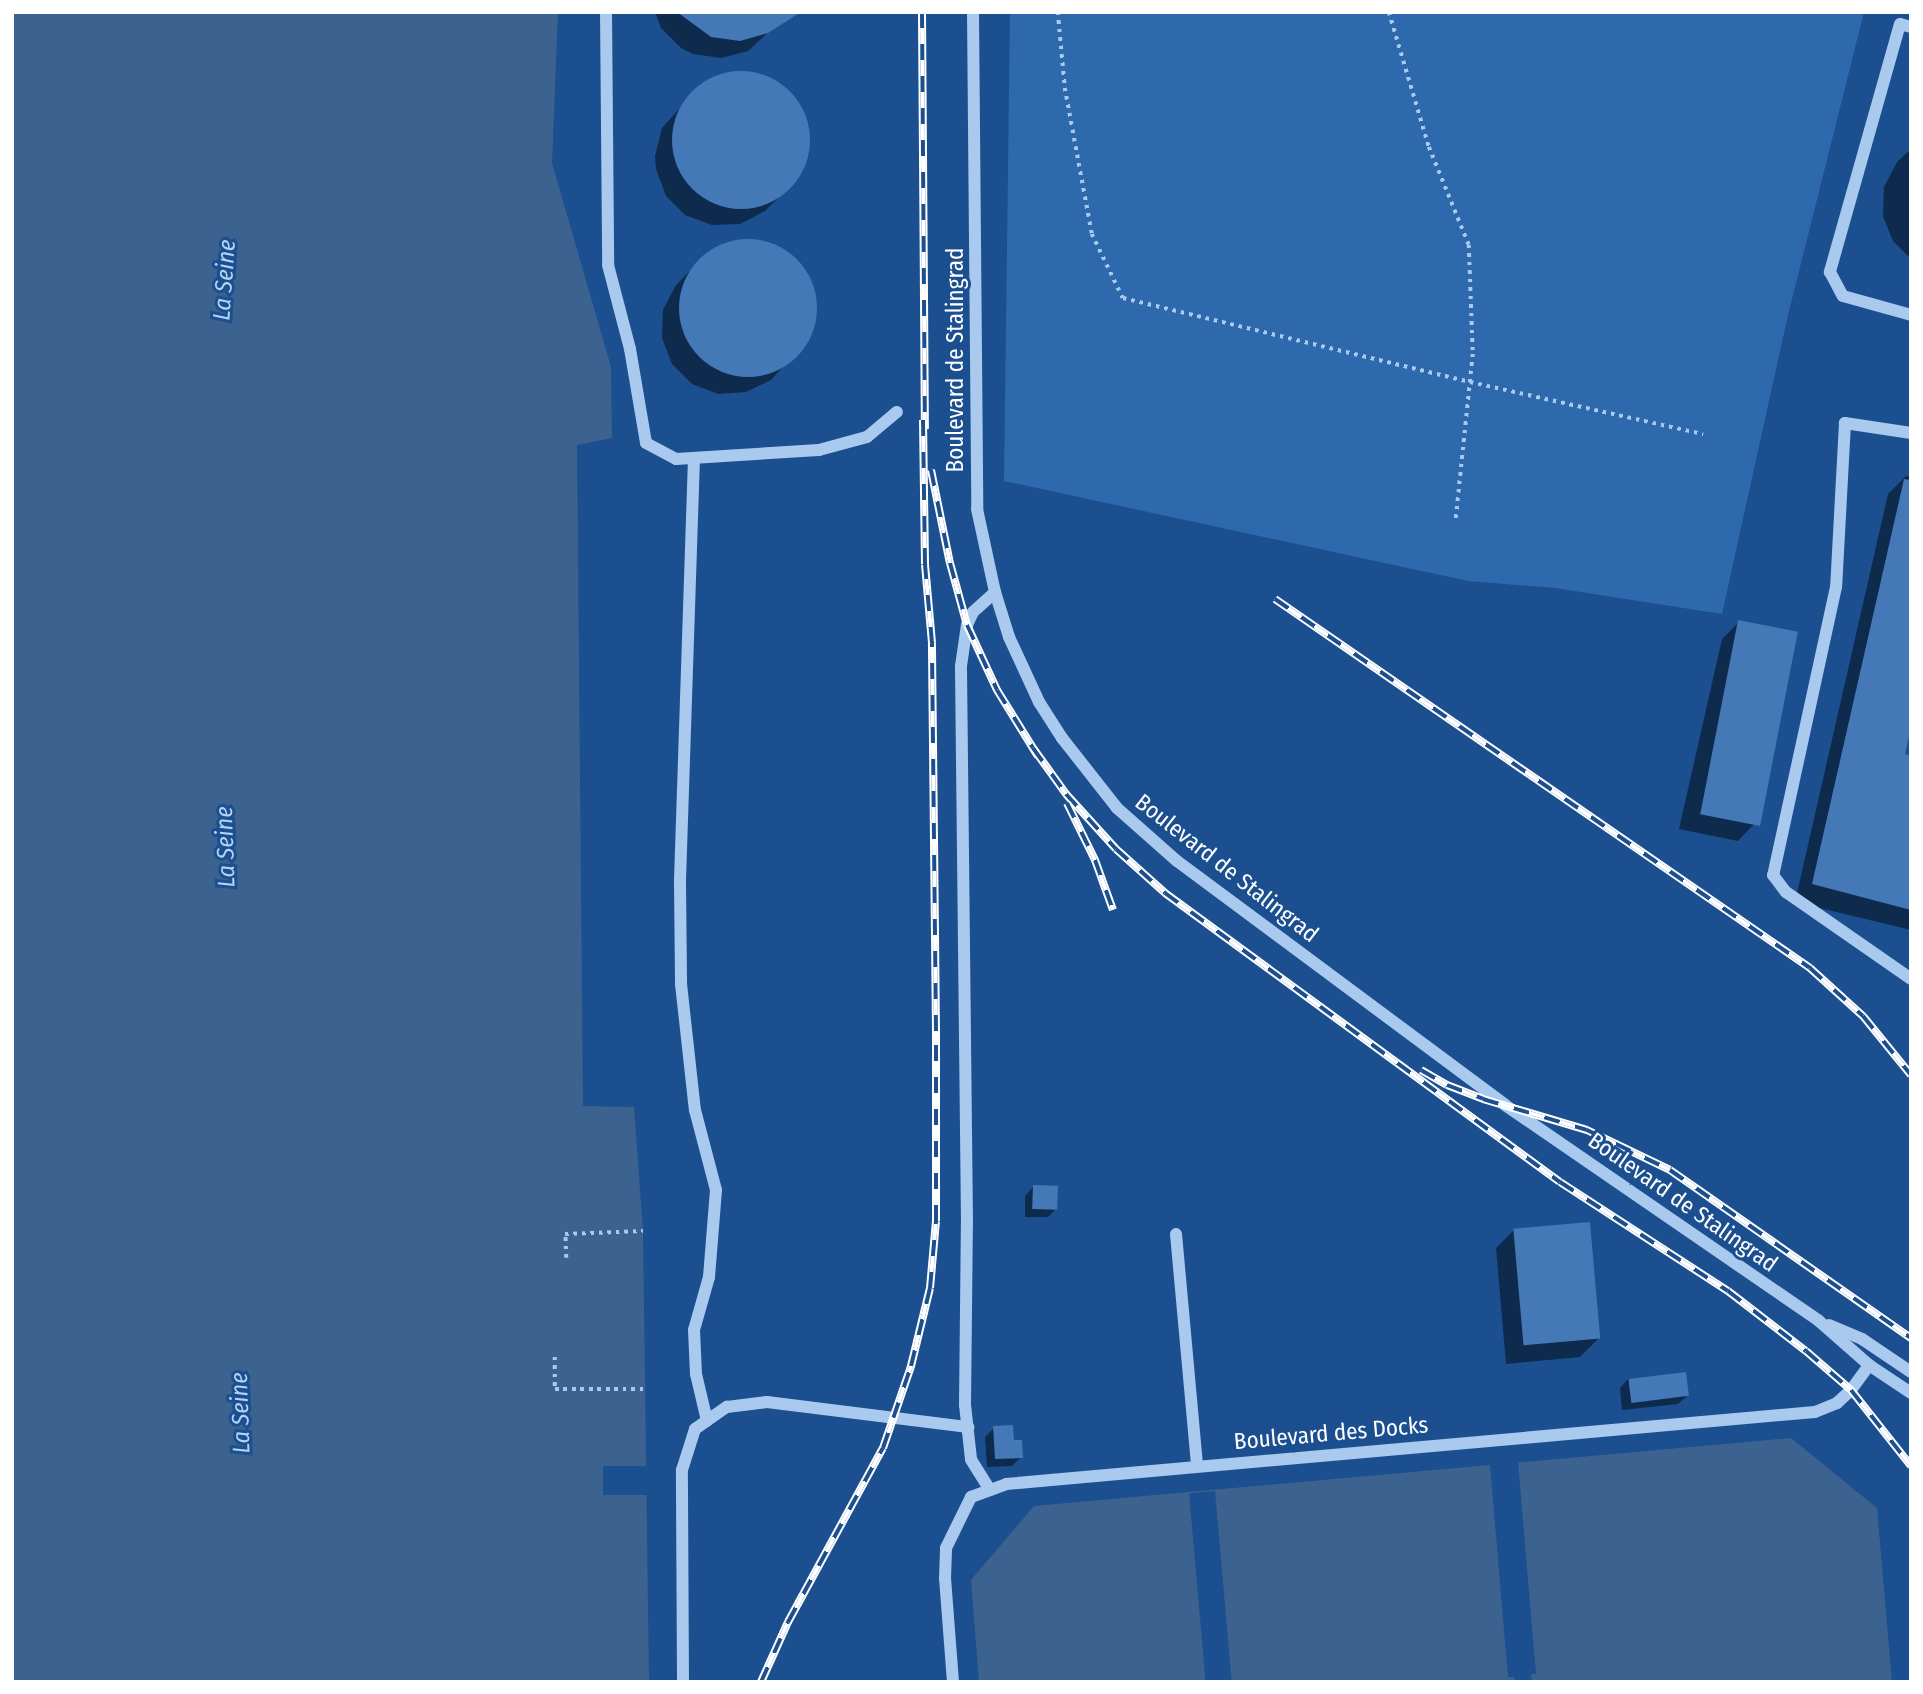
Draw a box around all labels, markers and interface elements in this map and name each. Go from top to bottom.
water label: La Seine [208,239,242,321]
street label: Boulevard de Stalingrad [941,248,969,472]
street label: Boulevard de Stalingrad [1130,788,1324,948]
water label: La Seine [210,806,242,888]
street label: Boulevard de Stalingrad [1583,1126,1783,1278]
water label: La Seine [225,1372,257,1454]
street label: Boulevard des Docks [1233,1411,1429,1455]

